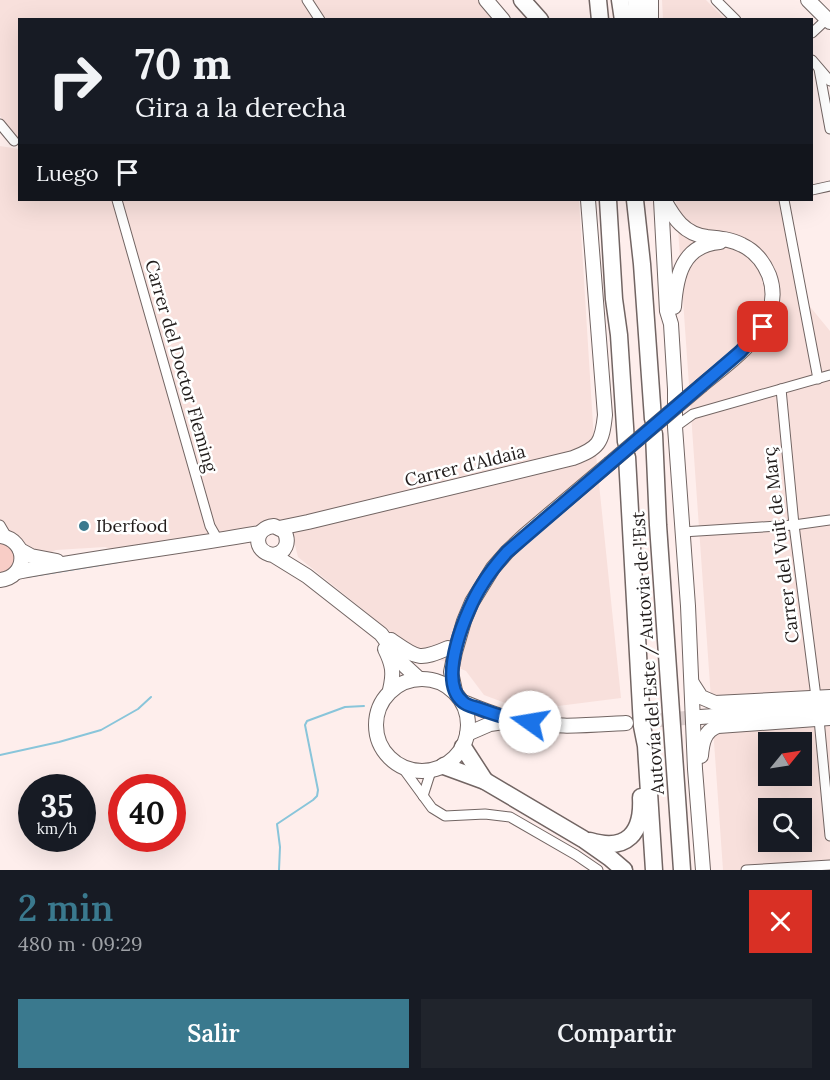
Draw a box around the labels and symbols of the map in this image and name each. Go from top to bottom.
street label: Carrer del Doctor Fleming [140,257,223,476]
pin [737,301,788,352]
street label: Carrer d'Aldaia [402,439,528,492]
street label: Carrer del Vuit de Març [757,446,804,644]
street label: Autovía del Este / Autovia de l'Est [626,511,669,796]
place label: Iberfood [96,514,168,537]
marker: Iberfood [77,519,91,533]
position arrow [498,690,562,754]
north arrow [758,732,812,786]
speed limit sign: 40 [108,774,186,852]

